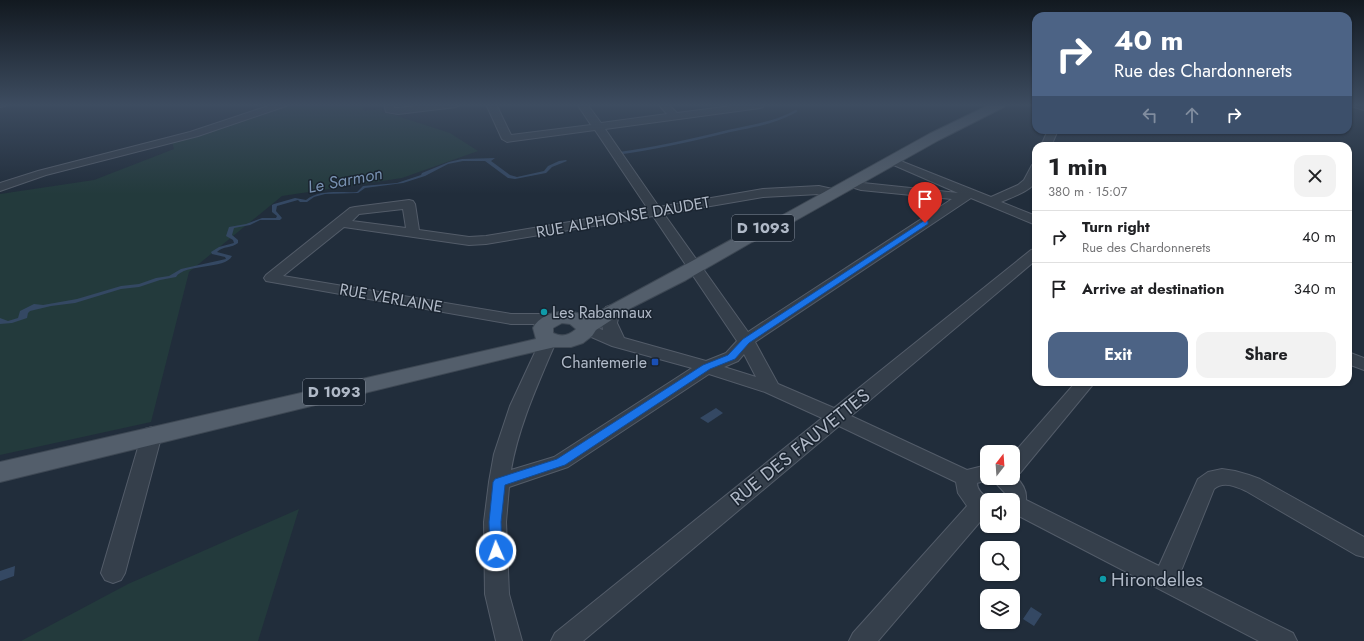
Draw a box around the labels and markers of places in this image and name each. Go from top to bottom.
pin [908,182,942,223]
place label: Les Rabannaux [552,301,652,324]
marker: Les Rabannaux [539,307,549,317]
place label: Chantemerle [561,351,647,374]
marker: Chantemerle [650,357,660,367]
place label: Hirondelles [1111,566,1203,593]
marker: Hirondelles [1098,574,1108,584]

